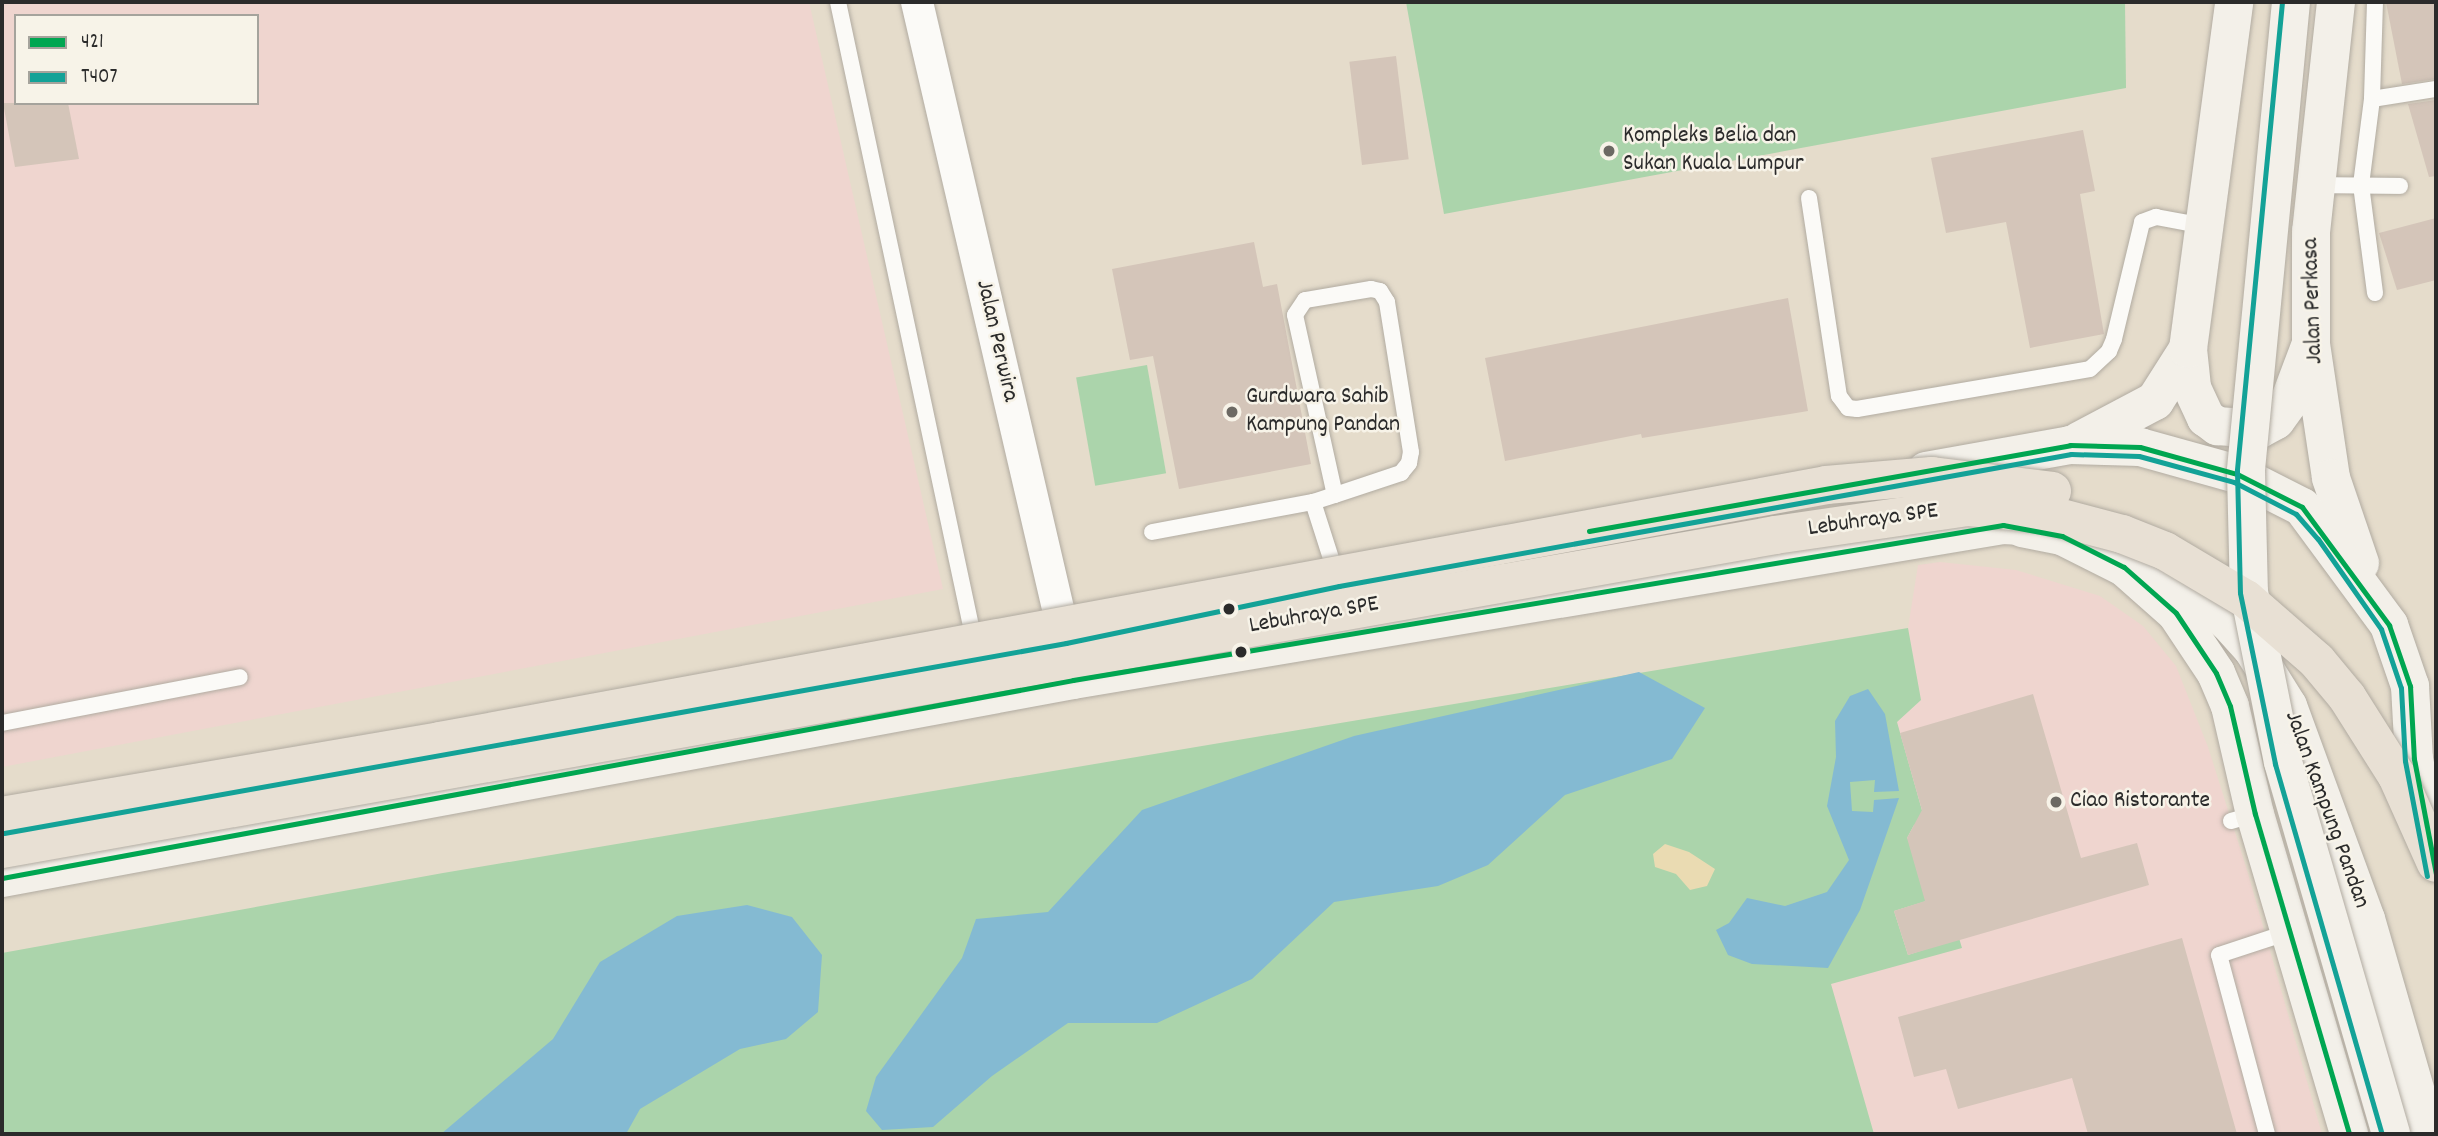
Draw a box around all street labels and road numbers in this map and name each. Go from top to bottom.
street label: Jalan Perkasa [2297,237,2331,365]
street label: Jalan Perwira [968,277,1024,405]
street label: Lebuhraya SPE [1806,498,1940,544]
street label: Lebuhraya SPE [1247,590,1381,642]
street label: Jalan Kampung Pandan [2277,707,2375,913]

